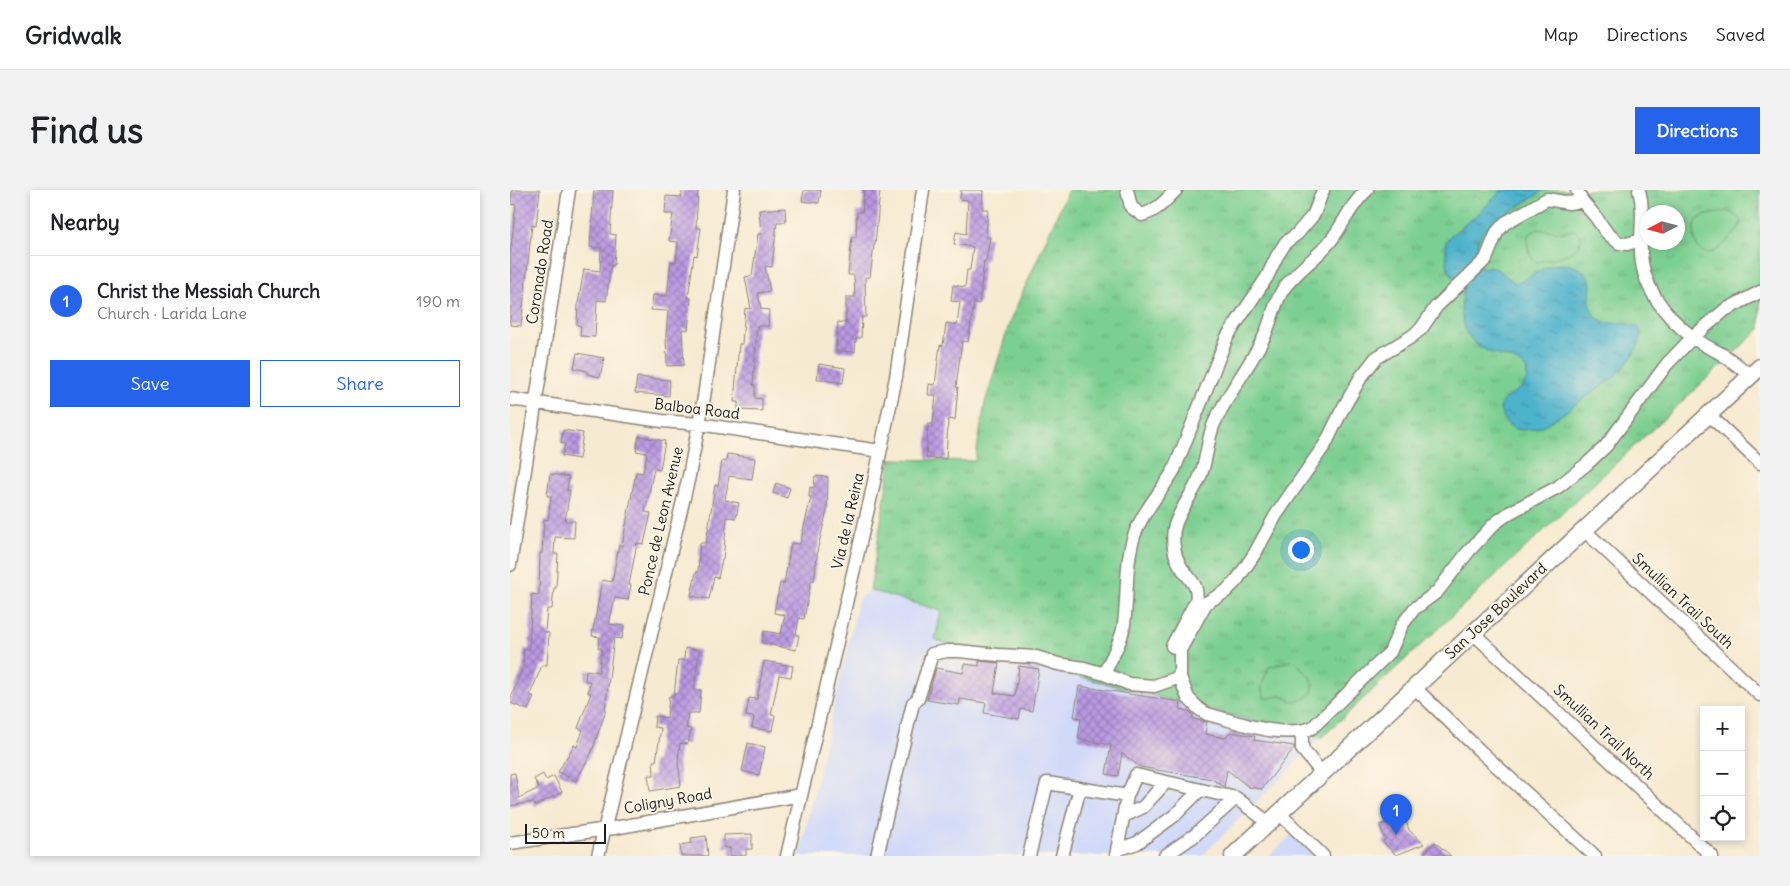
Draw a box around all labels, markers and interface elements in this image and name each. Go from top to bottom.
text: Gridwalk [25,20,122,50]
text: Map [1543,23,1578,46]
text: Directions [1606,23,1688,46]
text: Saved [1716,23,1765,46]
button: Directions [1635,107,1760,154]
text: Find us [30,108,143,152]
north arrow [1640,205,1685,250]
text: Nearby [50,209,120,236]
street label: Coronado Road [522,218,557,326]
text: Christ the Messiah Church [97,279,320,303]
text: 1 [63,291,69,311]
text: 190 m [416,291,460,311]
text: Church · Larida Lane [97,303,247,323]
button: Save [50,360,250,407]
button: Share [260,360,460,407]
street label: Balboa Road [653,394,741,423]
street label: Ponce de Leon Avenue [634,445,687,597]
street label: Via de la Reina [827,470,868,571]
your location [1288,537,1314,563]
street label: Smullian Trail South [1629,549,1738,653]
street label: San Jose Boulevard [1441,558,1551,663]
street label: Smullian Trail North [1550,680,1659,784]
map controls [1700,706,1745,841]
button: + [1700,706,1745,751]
button: − [1700,751,1745,796]
street label: Coligny Road [622,783,714,818]
pin: 1 [1380,794,1412,835]
button: locate [1700,796,1745,841]
scale bar [525,821,606,844]
text: 50 m [532,824,565,842]

